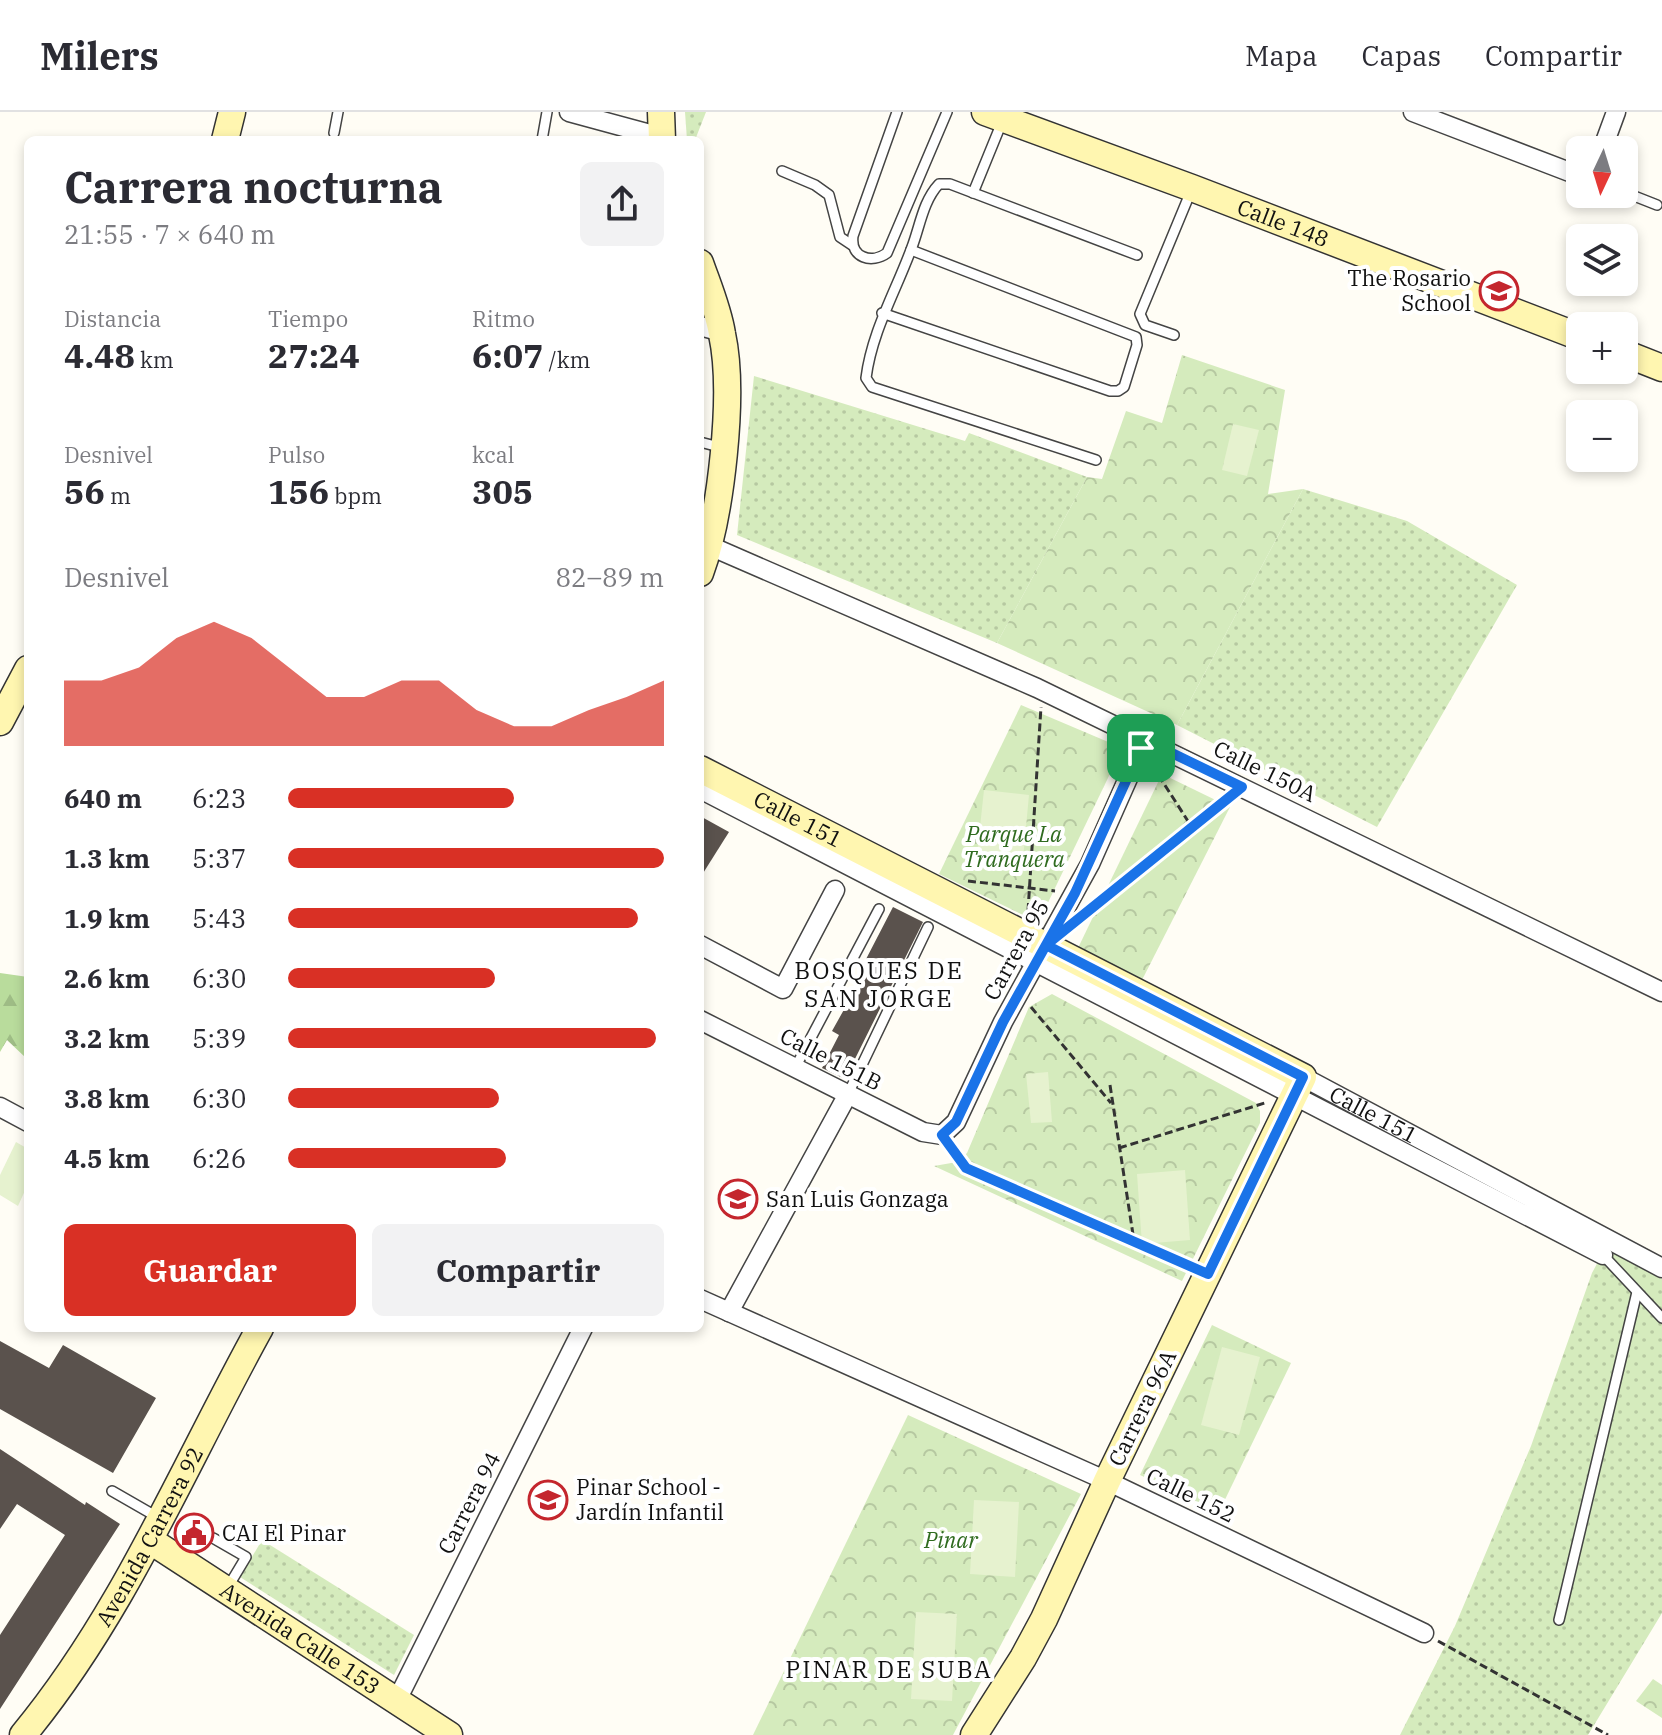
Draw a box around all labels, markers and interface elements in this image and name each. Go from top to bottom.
text: Milers [40,31,159,80]
text: Mapa [1245,37,1318,74]
text: Capas [1362,37,1441,74]
text: Compartir [1485,37,1622,74]
north arrow [1566,136,1638,208]
map controls [1566,136,1638,472]
text: Carrera nocturna [64,158,443,215]
button: share [580,162,664,246]
street label: Calle 148 [1233,192,1333,253]
text: 21:55 · 7 × 640 m [64,217,275,251]
button: layers [1566,224,1638,296]
place label: The Rosario School [1347,263,1471,317]
school or university icon: The Rosario School [1478,270,1520,312]
text: Distancia [64,304,161,333]
text: Tiempo [268,304,348,333]
text: Ritmo [472,304,535,333]
button: + [1566,312,1638,384]
text: 4.48 [64,333,135,377]
text: 27:24 [268,333,360,377]
text: 6:07 [472,333,544,377]
text: km [135,345,174,374]
text: /km [544,345,591,374]
button: − [1566,400,1638,472]
text: Desnivel [64,440,153,469]
text: Pulso [268,440,325,469]
text: kcal [472,440,514,469]
text: 56 [64,469,105,513]
text: 156 [268,469,329,513]
text: 305 [472,469,533,513]
text: m [105,481,131,510]
text: bpm [329,481,382,510]
text: Desnivel [64,560,169,594]
text: 82–89 m [556,560,664,594]
pin [1107,714,1175,782]
icon: arrive [1119,726,1163,770]
street label: Calle 150A [1209,733,1321,808]
text: 640 m [64,781,142,815]
text: 6:23 [192,781,246,815]
street label: Calle 151 [749,784,847,853]
park label: Parque La Tranquera [963,819,1065,873]
text: 1.3 km [64,841,150,875]
text: 5:37 [192,841,246,875]
street label: Carrera 95 [976,894,1055,1005]
text: 1.9 km [64,901,150,935]
text: 5:43 [192,901,246,935]
district label: BOSQUES DE SAN JORGE [794,954,964,1014]
text: 2.6 km [64,961,150,995]
text: 6:30 [192,961,246,995]
text: 3.2 km [64,1021,150,1055]
text: 5:39 [192,1021,246,1055]
street label: Calle 151B [775,1021,887,1097]
street label: Calle 151 [1325,1079,1423,1149]
text: 3.8 km [64,1081,150,1115]
text: 6:30 [192,1081,246,1115]
text: 4.5 km [64,1141,150,1175]
text: 6:26 [192,1141,246,1175]
school or university icon: San Luis Gonzaga [717,1178,759,1220]
place label: San Luis Gonzaga [766,1184,949,1213]
button: Guardar [64,1224,356,1316]
button: Compartir [372,1224,664,1316]
street label: Carrera 96A [1101,1345,1182,1471]
street label: Avenida Carrera 92 [89,1441,209,1631]
street label: Carrera 94 [431,1447,507,1559]
street label: Calle 152 [1142,1461,1241,1529]
place label: Pinar School - Jardín Infantil [576,1472,724,1526]
school or university icon: Pinar School - Jardín Infantil [527,1479,569,1521]
public building icon: CAI El Pinar [173,1512,215,1554]
place label: CAI El Pinar [222,1518,346,1547]
park label: Pinar [923,1525,979,1554]
street label: Avenida Calle 153 [215,1575,386,1700]
district label: PINAR DE SUBA [785,1653,993,1685]

